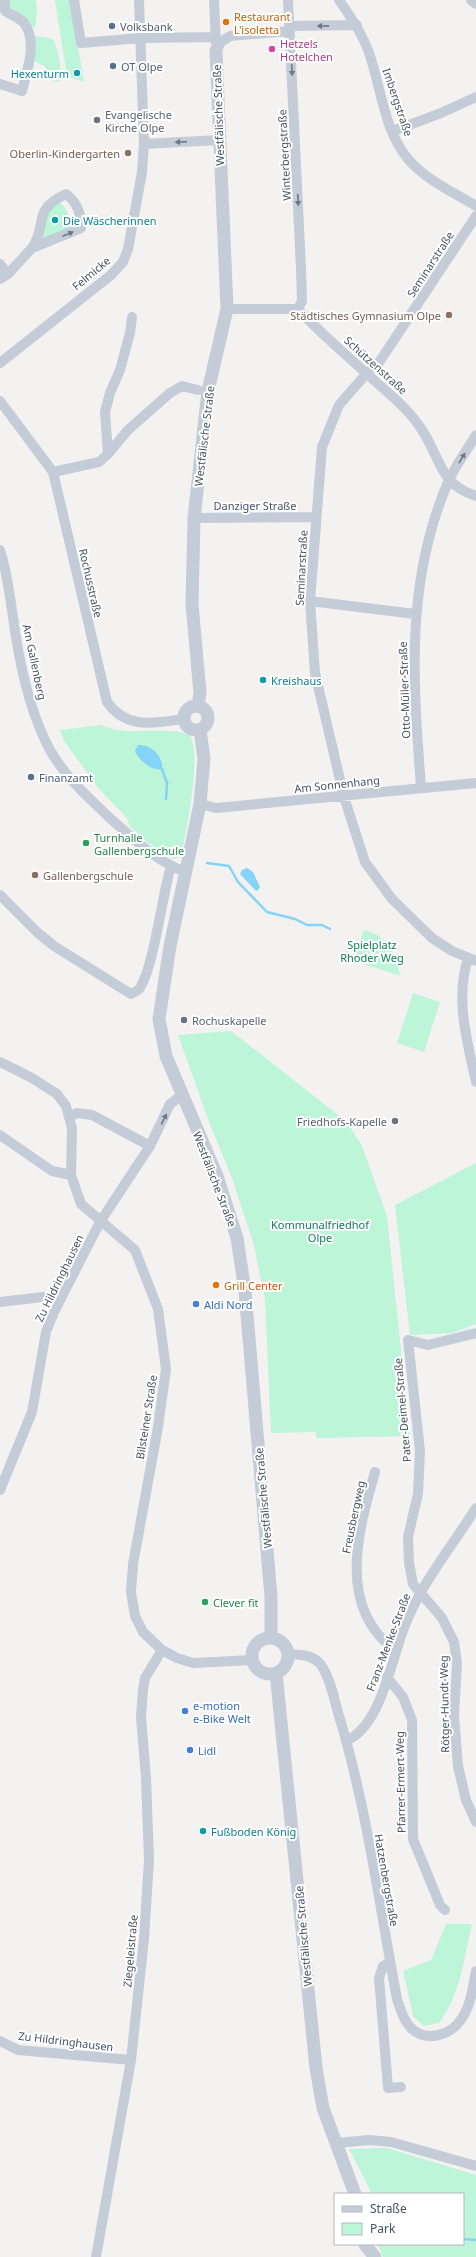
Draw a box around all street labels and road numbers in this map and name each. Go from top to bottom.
street label: Westfälische Straße [209,64,227,166]
street label: Imbergstraße [379,66,417,138]
street label: Winterbergstraße [274,109,294,201]
street label: Seminarstraße [403,228,457,300]
street label: Felmicke [69,253,113,293]
street label: Schützenstraße [341,333,411,397]
street label: Westfälische Straße [190,385,218,487]
street label: Danziger Straße [213,498,297,513]
street label: Seminarstraße [292,530,310,606]
street label: Rochusstraße [76,547,106,619]
street label: Am Gallenberg [20,623,50,701]
street label: Otto-Müller-Straße [395,641,413,739]
street label: Am Sonnenhang [293,772,381,796]
street label: Westfälische Straße [190,1129,240,1229]
street label: Zu Hildringhausen [31,1232,87,1324]
street label: Pater-Deimel-Straße [390,1357,414,1463]
street label: Bilsteiner Straße [132,1374,160,1460]
street label: Westfälische Straße [251,1447,275,1549]
street label: Freusbergweg [338,1479,368,1555]
street label: Franz-Menke-Straße [362,1591,414,1693]
street label: Rötger-Hundt-Weg [436,1655,452,1753]
street label: Pfarrer-Ermert-Weg [392,1731,408,1833]
street label: Hatzenbergstraße [371,1833,403,1927]
street label: Westfälische Straße [291,1885,315,1987]
street label: Ziegeleistraße [119,1914,141,1988]
street label: Zu Hildringhausen [18,2028,114,2054]

